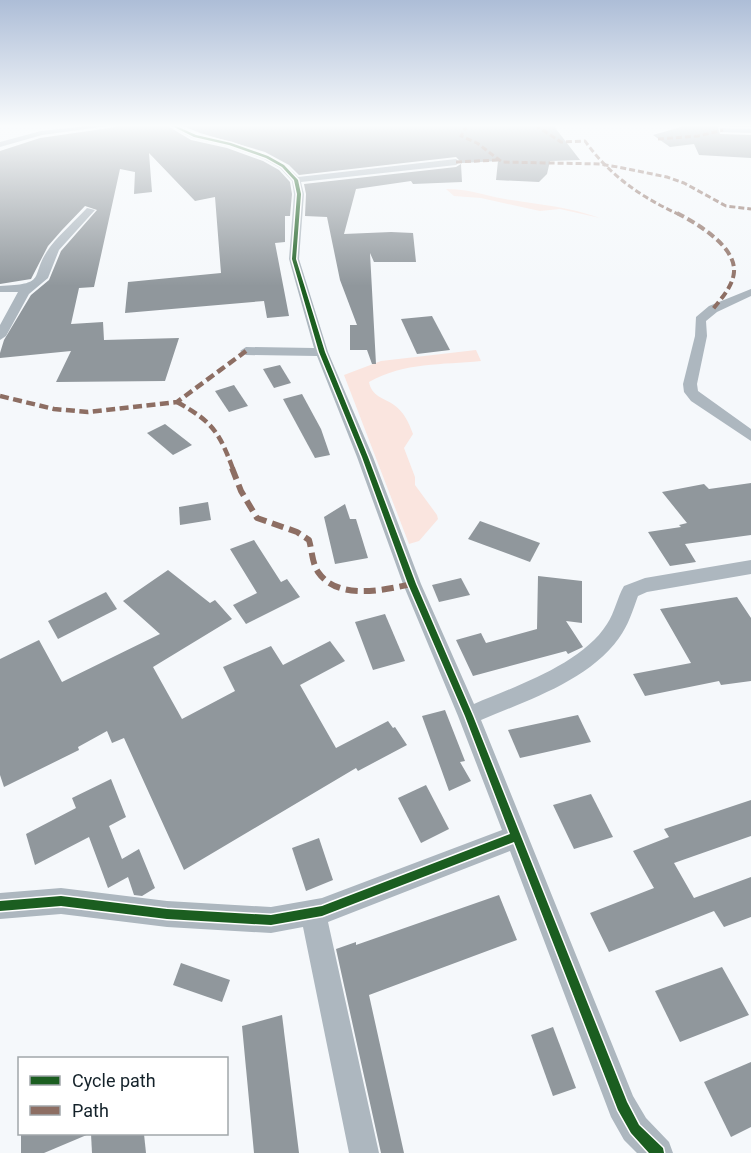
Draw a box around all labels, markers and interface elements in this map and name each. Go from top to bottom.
legend [18,1057,228,1135]
text: Cycle path [72,1070,156,1091]
text: Path [72,1100,109,1121]

